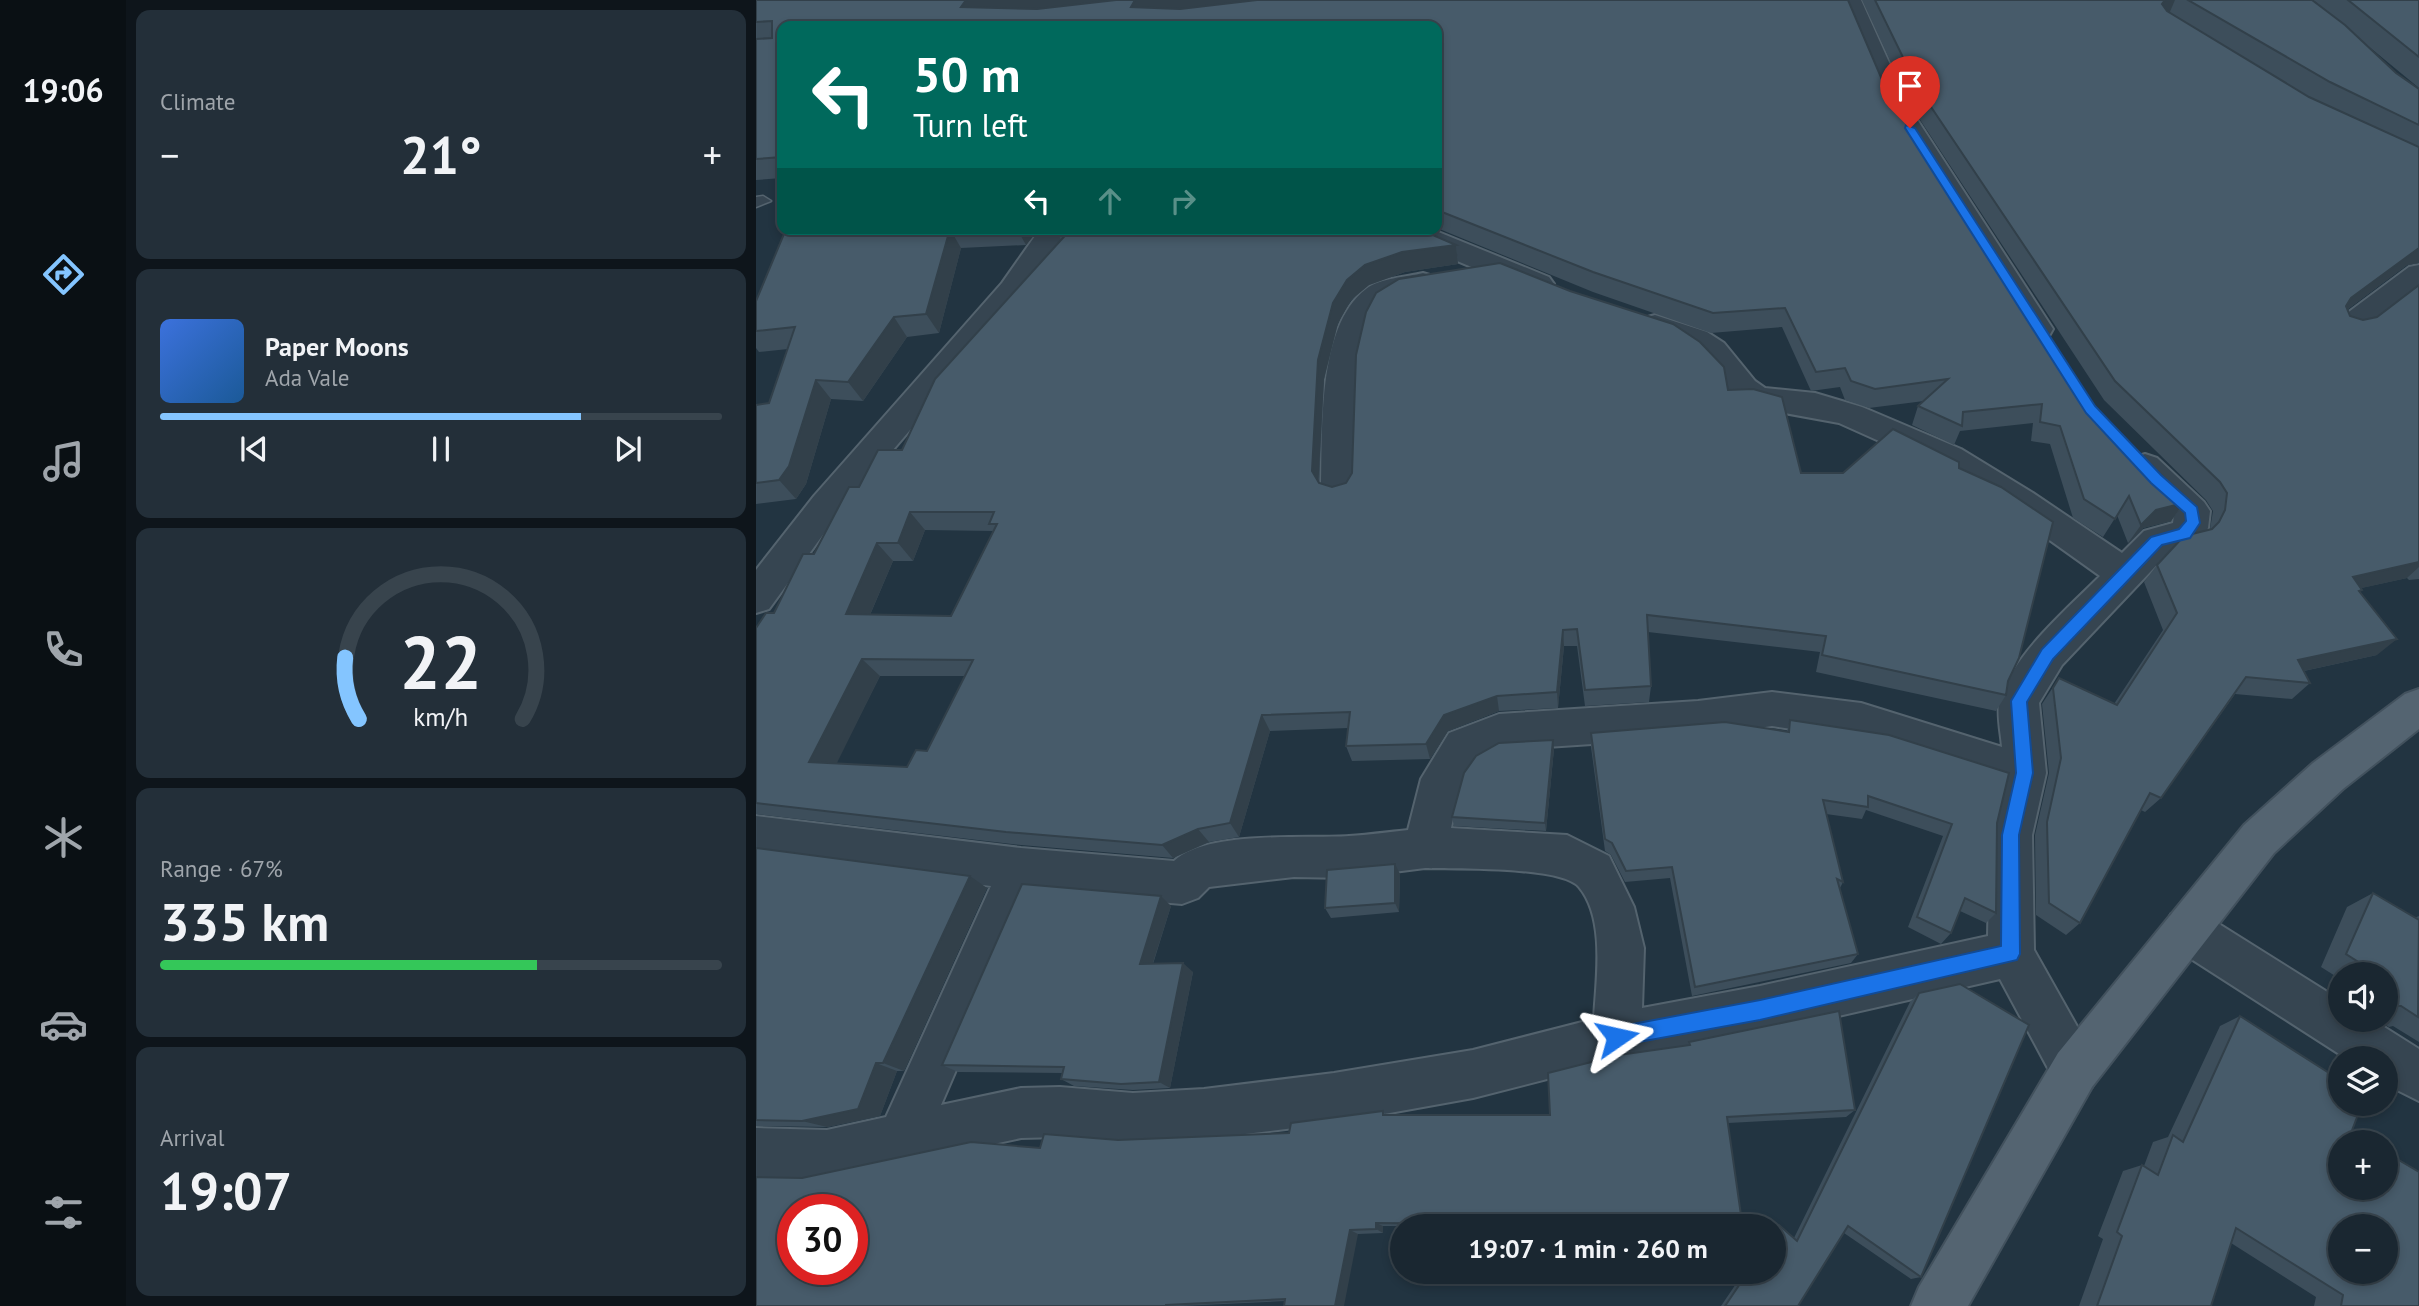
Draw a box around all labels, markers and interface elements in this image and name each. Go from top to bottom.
text: 50 m [913,42,1020,106]
icon: left [798,49,889,140]
pin [1880,56,1940,128]
icon: arrive [1891,67,1929,105]
text: 19:06 [22,69,104,111]
text: Climate [160,87,235,116]
text: Turn left [913,104,1028,146]
text: 21° [400,121,482,188]
text: − [160,130,179,179]
text: + [703,130,722,179]
icon: left [1018,182,1056,220]
icon: ahead [1091,182,1129,220]
icon: right [1164,182,1202,220]
icon: directions [39,250,88,299]
text: Paper Moons [265,330,409,363]
text: Ada Vale [265,363,349,392]
icon: previous [235,430,273,468]
icon: pause [422,430,460,468]
icon: next [609,430,647,468]
icon: music [39,437,88,486]
text: 22 [400,615,482,709]
icon: phone [39,625,88,674]
text: km/h [414,701,468,733]
icon: climate [39,813,88,862]
text: Range · 67% [160,854,283,883]
text: 335 km [160,888,329,955]
map controls [2328,962,2398,1284]
button: sound [2328,962,2398,1032]
icon: car [39,1000,88,1049]
position arrow [1580,1000,1654,1074]
button: layers [2328,1046,2398,1116]
text: Arrival [160,1123,224,1152]
button: + [2328,1130,2398,1200]
text: 19:07 [160,1157,292,1224]
icon: filters [39,1188,88,1237]
speed limit sign: 30 [777,1194,868,1285]
button: − [2328,1214,2398,1284]
text: 19:07 · 1 min · 260 m [1468,1232,1708,1265]

